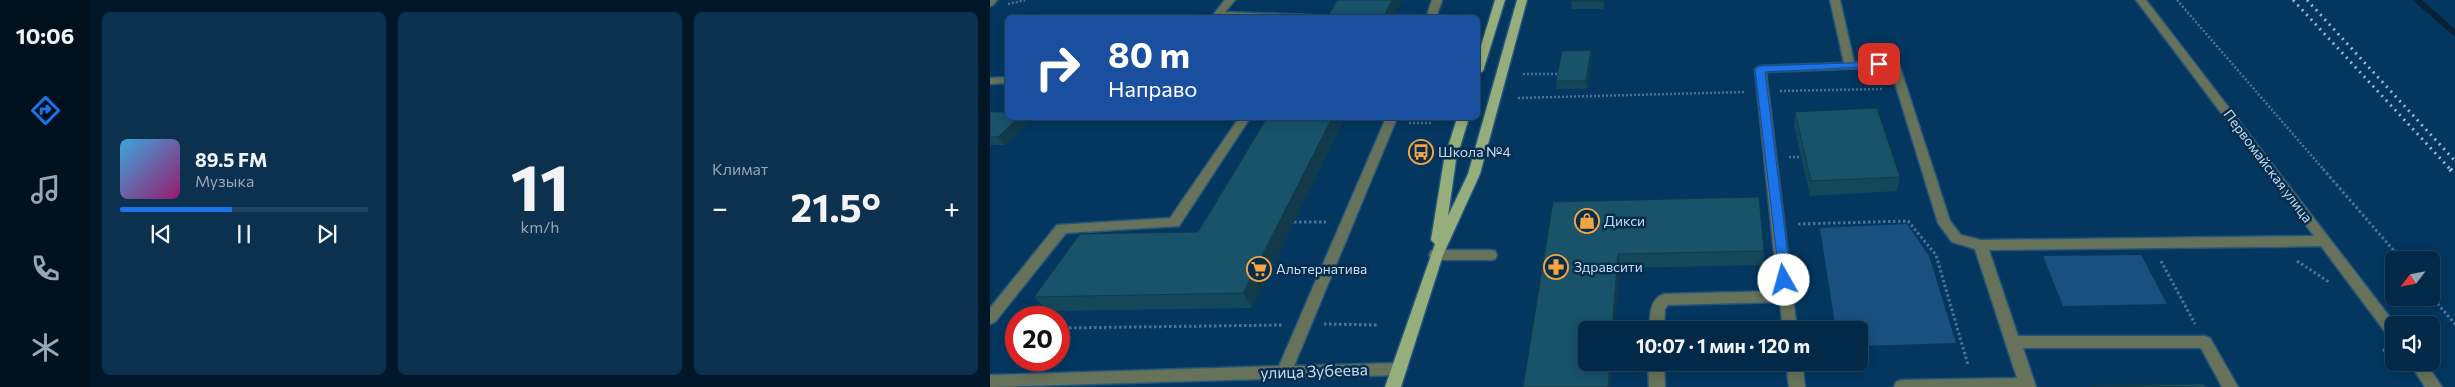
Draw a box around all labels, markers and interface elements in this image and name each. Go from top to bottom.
text: 10:06 [16,22,74,49]
text: 80 m [1108,32,1190,75]
icon: right [1025,35,1090,100]
pin [1858,43,1900,85]
icon: arrive [1865,50,1893,78]
text: Направо [1108,75,1198,102]
icon: directions [28,93,63,128]
street label: Первомайская улица [2220,106,2316,226]
bus stop icon: Школа №4 [1408,139,1434,165]
place label: Школа №4 [1438,143,1511,160]
text: 11 [511,145,569,224]
text: 89.5 FM [195,148,267,171]
text: Климат [712,159,768,178]
text: Музыка [195,171,254,190]
icon: music [28,172,63,207]
text: 21.5° [791,183,881,230]
text: − [712,190,728,224]
text: + [944,190,960,224]
shop icon: Дикси [1574,208,1600,234]
place label: Дикси [1604,212,1645,229]
text: km/h [521,217,559,236]
icon: previous [147,220,175,248]
icon: pause [230,220,258,248]
icon: next [313,220,341,248]
icon: phone [28,251,63,286]
north arrow [2385,251,2440,306]
map controls [2385,251,2440,371]
position arrow [1757,253,1809,305]
pharmacy icon: Здравсити [1543,254,1569,280]
supermarket icon: Альтернатива [1246,256,1272,282]
place label: Здравсити [1574,258,1643,275]
place label: Альтернатива [1276,260,1367,277]
speed limit sign: 20 [1005,306,1070,371]
button: sound [2385,316,2440,371]
icon: climate [28,330,63,365]
text: 10:07 · 1 мин · 120 m [1636,334,1810,357]
street label: улица Зубеева [1260,359,1368,382]

